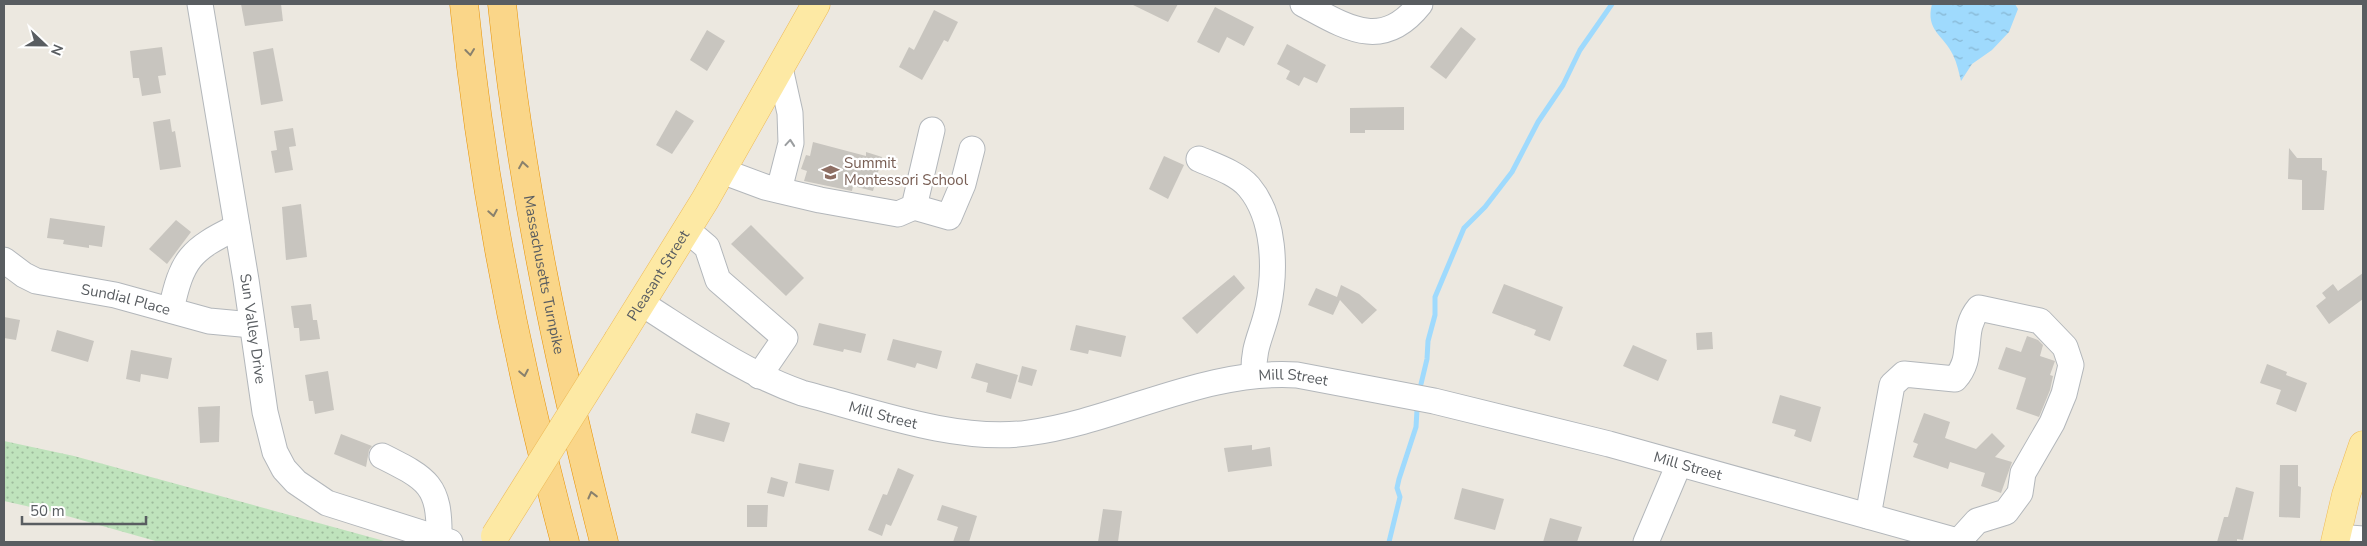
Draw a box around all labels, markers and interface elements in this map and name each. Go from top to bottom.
north arrow [20,20,70,70]
text: N [46,41,67,58]
one-way arrow [464,48,474,56]
one-way arrow [784,139,795,147]
place label: Summit Montessori School [844,153,969,190]
one-way arrow [519,160,529,169]
school or university icon: Summit Montessori School [820,162,840,182]
street label: Massachusetts Turnpike [519,194,569,356]
one-way arrow [488,209,498,217]
street label: Pleasant Street [622,226,694,325]
street label: Sun Valley Drive [235,272,271,385]
street label: Sundial Place [79,279,173,320]
street label: Mill Street [1258,365,1331,391]
one-way arrow [518,368,528,377]
street label: Mill Street [846,397,920,434]
street label: Mill Street [1651,447,1725,485]
one-way arrow [587,491,598,500]
scale bar [22,494,146,526]
text: 50 m [30,501,65,521]

